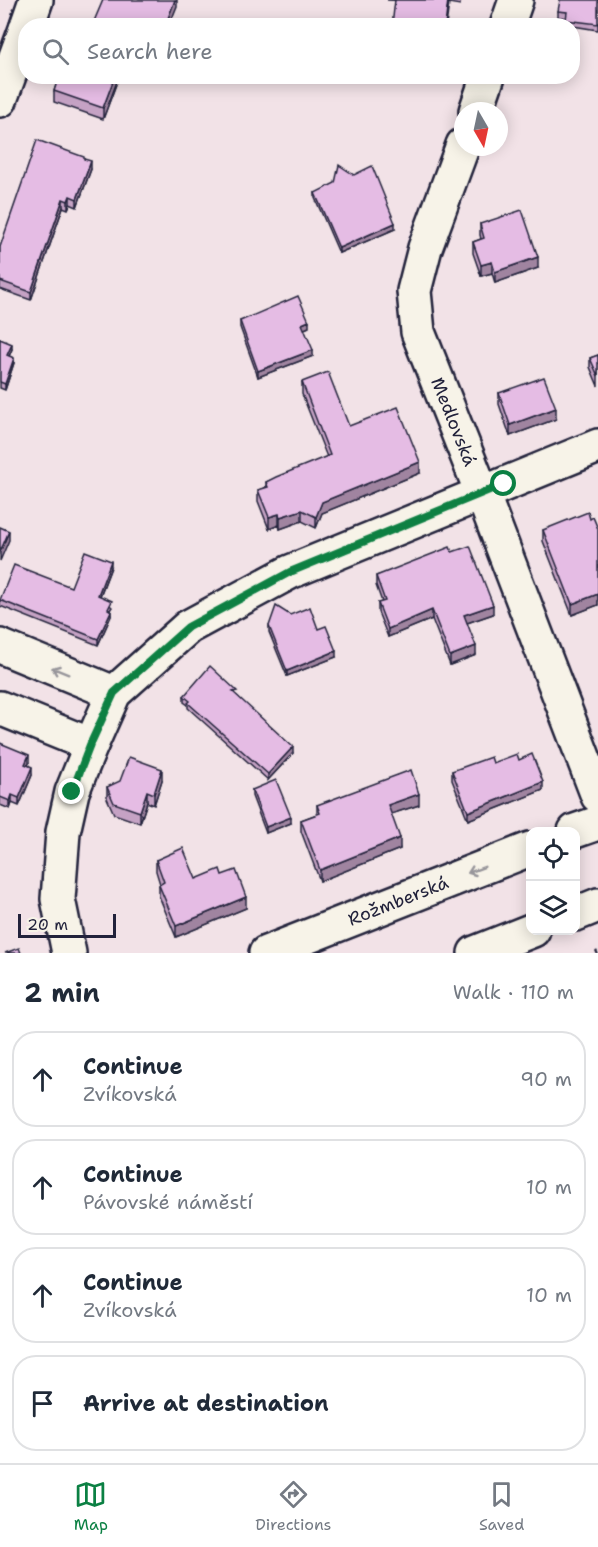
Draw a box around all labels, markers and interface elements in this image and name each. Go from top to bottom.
search box [18,18,580,84]
icon: search [39,35,72,68]
text: Search here [87,37,213,66]
north arrow [454,102,508,156]
street label: Medlovská [425,374,482,470]
route start [490,470,516,496]
one-way arrow [51,665,70,676]
route end [58,778,84,804]
map controls [526,827,580,935]
button: locate [526,827,580,881]
one-way arrow [467,866,486,877]
street label: Rožmberská [344,870,452,932]
button: layers [526,881,580,935]
scale bar [18,911,116,938]
text: 20 m [27,914,68,935]
text: 2 min [24,975,100,1010]
text: Walk · 110 m [453,979,574,1005]
text: Continue [83,1052,183,1081]
icon: ahead [26,1063,59,1096]
text: 90 m [520,1066,572,1092]
text: Zvíkovská [83,1081,177,1107]
text: Continue [83,1160,183,1189]
icon: ahead [26,1171,59,1204]
text: 10 m [526,1174,572,1200]
text: Pávovské náměstí [83,1189,253,1215]
text: Continue [83,1268,183,1297]
icon: ahead [26,1279,59,1312]
text: 10 m [526,1282,572,1308]
text: Zvíkovská [83,1297,177,1323]
icon: arrive [26,1387,59,1420]
text: Arrive at destination [83,1389,329,1418]
tab: Map [74,1478,108,1535]
tab: Directions [255,1478,332,1535]
tab: Saved [479,1478,524,1535]

